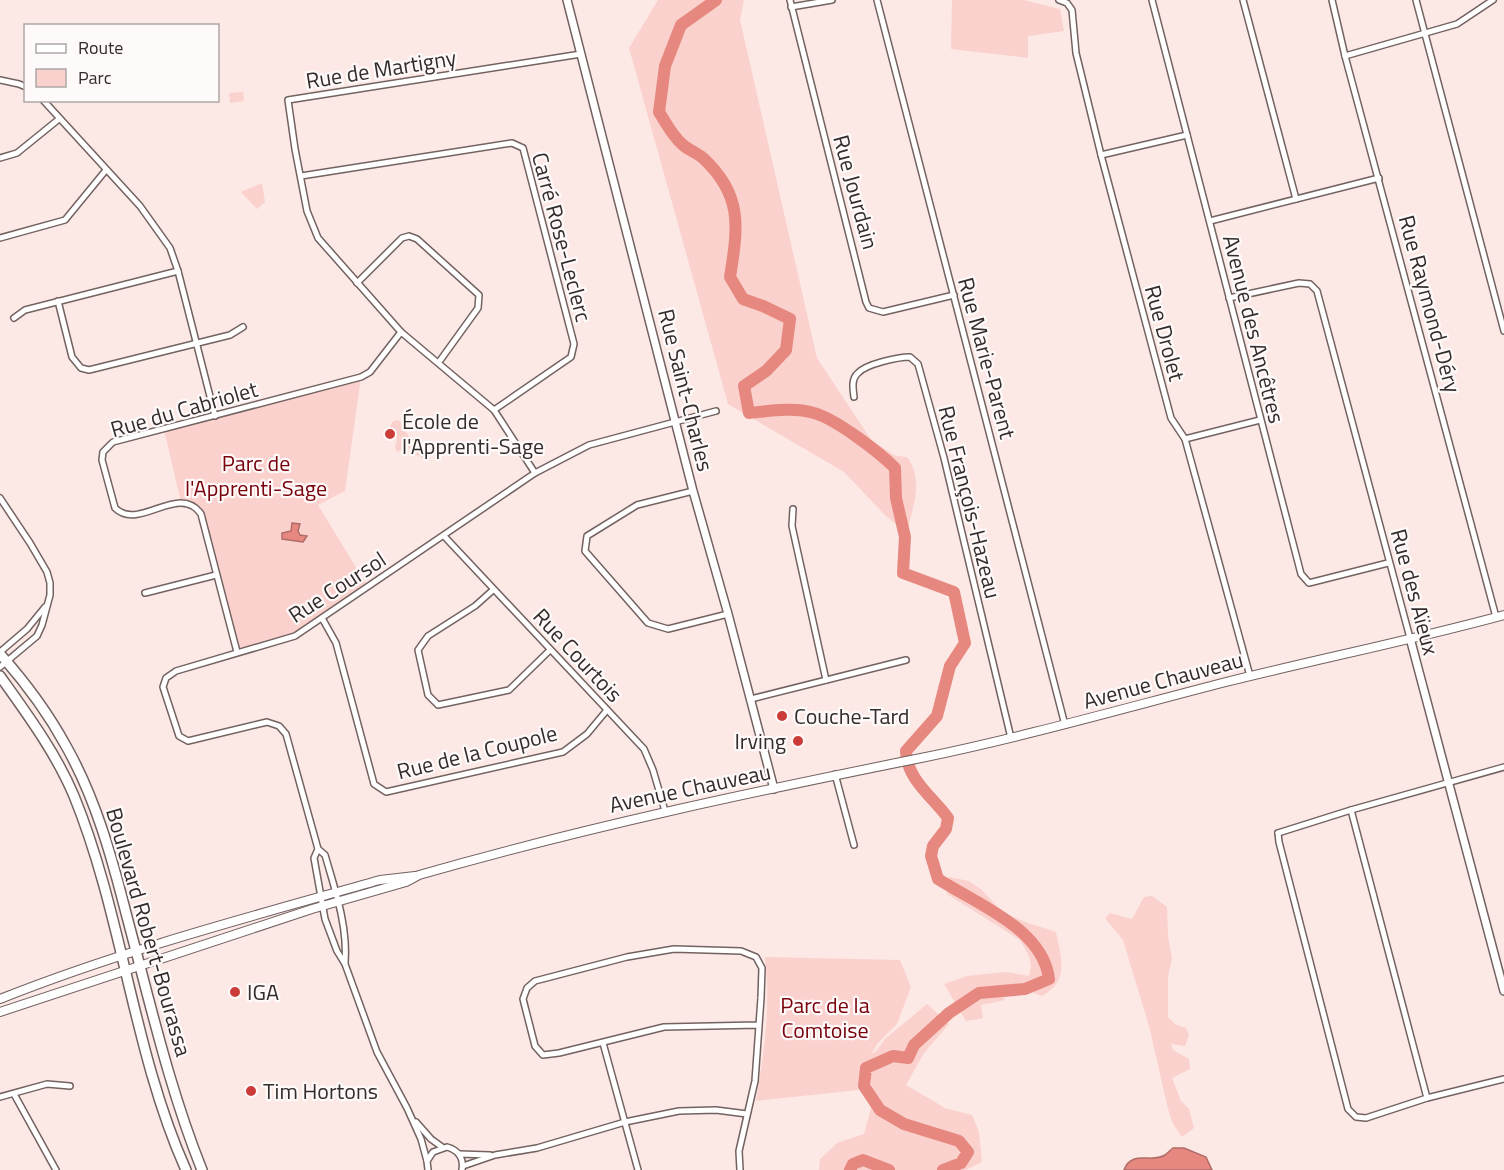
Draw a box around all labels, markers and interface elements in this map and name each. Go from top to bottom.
legend [24,24,219,102]
text: Route [78,34,123,61]
street label: Rue de Martigny [303,40,459,98]
text: Parc [78,64,112,91]
street label: Rue Jourdain [824,131,888,253]
street label: Carré Rose-Leclerc [523,148,601,326]
street label: Rue Raymond-Déry [1390,211,1470,397]
street label: Avenue des Ancêtres [1214,231,1294,427]
street label: Rue Marie-Parent [949,274,1025,443]
street label: Rue Drolet [1136,281,1194,385]
street label: Rue Saint-Charles [649,305,723,475]
street label: Rue du Cabriolet [106,372,262,446]
street label: Rue François-Hazeau [930,402,1010,602]
place label: École de l'Apprenti-Sage [402,404,544,463]
marker: École de l'Apprenti-Sage [383,427,397,441]
park label: Parc de l'Apprenti-Sage [185,446,327,505]
street label: Rue des Aïeux [1382,525,1448,659]
street label: Rue Coursol [281,543,393,631]
street label: Rue Courtois [525,600,631,710]
street label: Avenue Chauveau [1079,642,1247,718]
place label: Couche-Tard [794,699,909,733]
marker: Couche-Tard [775,709,789,723]
street label: Rue de la Coupole [393,716,561,788]
place label: Irving [734,724,786,758]
marker: Irving [791,734,805,748]
street label: Avenue Chauveau [606,754,774,822]
street label: Boulevard Robert-Bourassa [97,804,201,1060]
place label: IGA [247,975,279,1009]
marker: IGA [228,985,242,999]
park label: Parc de la Comtoise [780,988,870,1047]
place label: Tim Hortons [263,1074,378,1108]
marker: Tim Hortons [244,1084,258,1098]

